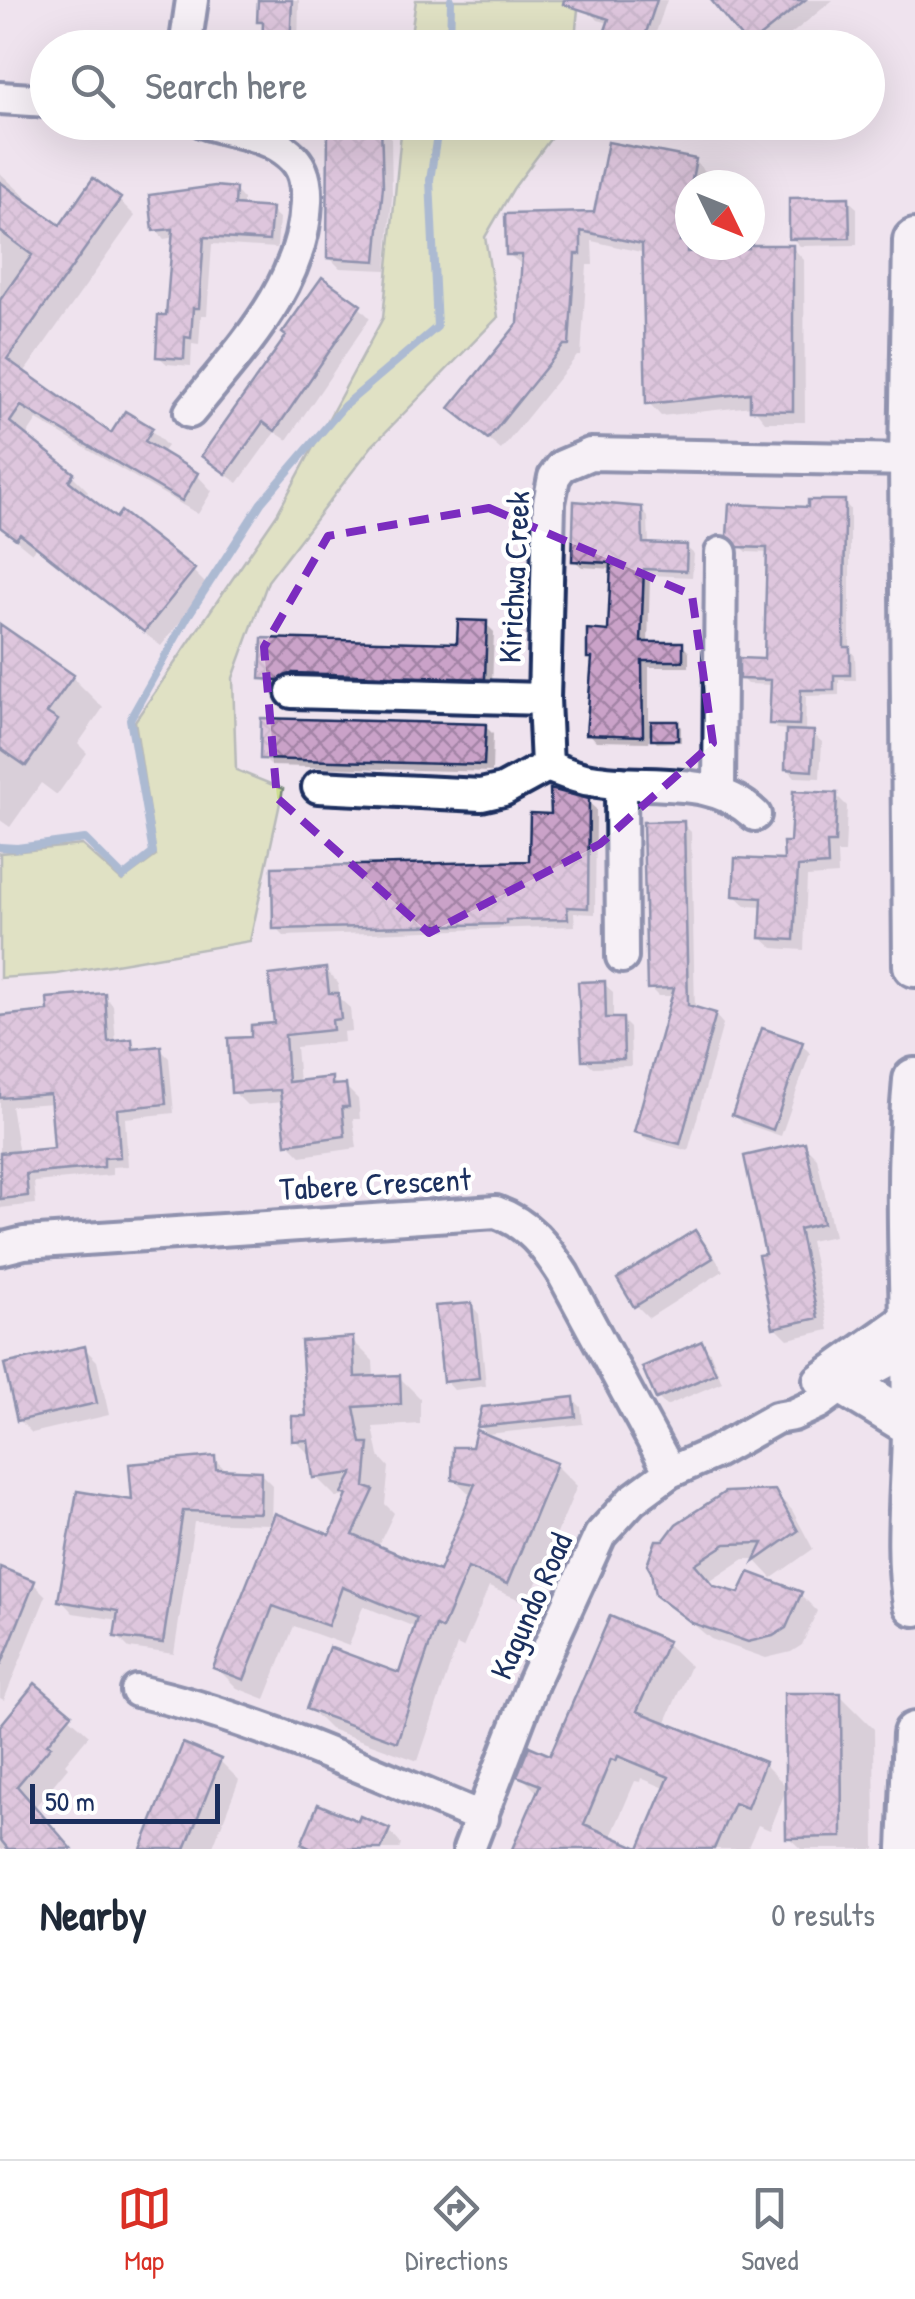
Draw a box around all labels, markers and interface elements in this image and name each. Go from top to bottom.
search box [30,30,885,140]
icon: search [65,58,120,113]
text: Search here [145,59,307,111]
north arrow [675,170,765,260]
street label: Kirichwa Creek [488,490,539,664]
street label: Tabere Crescent [278,1157,473,1210]
street label: Kagundo Road [479,1526,582,1686]
scale bar [30,1779,220,1824]
text: 50 m [45,1782,95,1820]
text: Nearby [40,1886,147,1943]
text: 0 results [771,1893,875,1936]
tab: Map [117,2181,172,2279]
tab: Directions [405,2181,508,2279]
tab: Saved [741,2181,798,2279]

